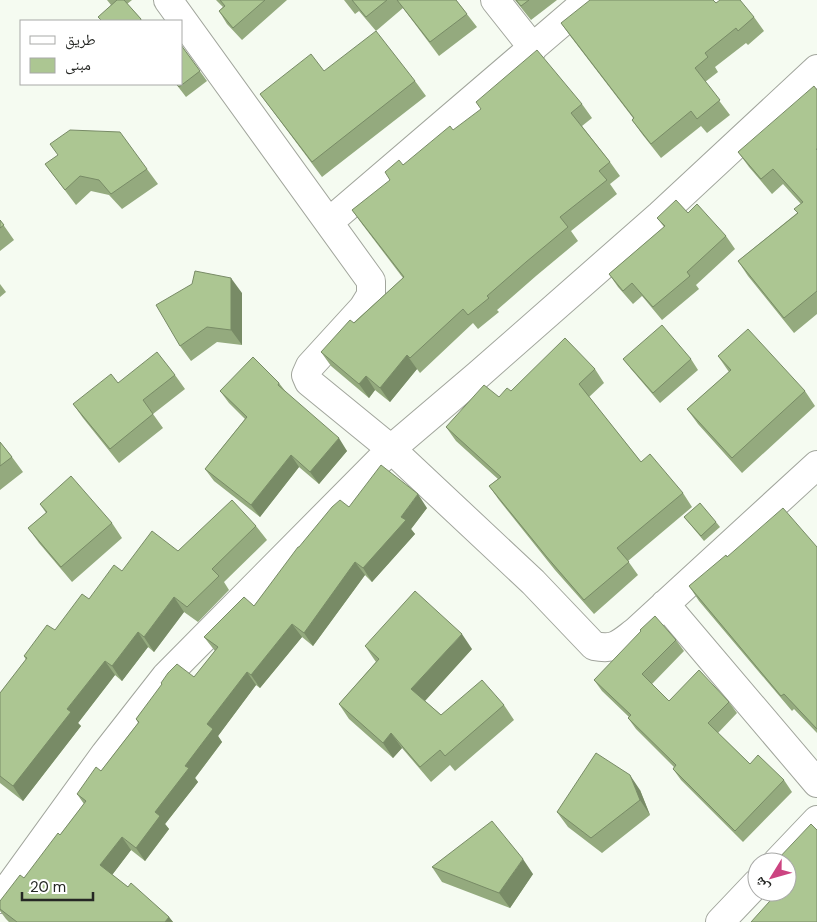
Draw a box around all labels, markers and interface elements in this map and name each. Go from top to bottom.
legend [20,20,182,85]
text: طريق [65,30,96,50]
text: مبنى [65,55,91,75]
north arrow [747,852,797,902]
scale bar [22,870,94,902]
text: ش [750,873,773,896]
text: 20 m [30,877,66,897]

